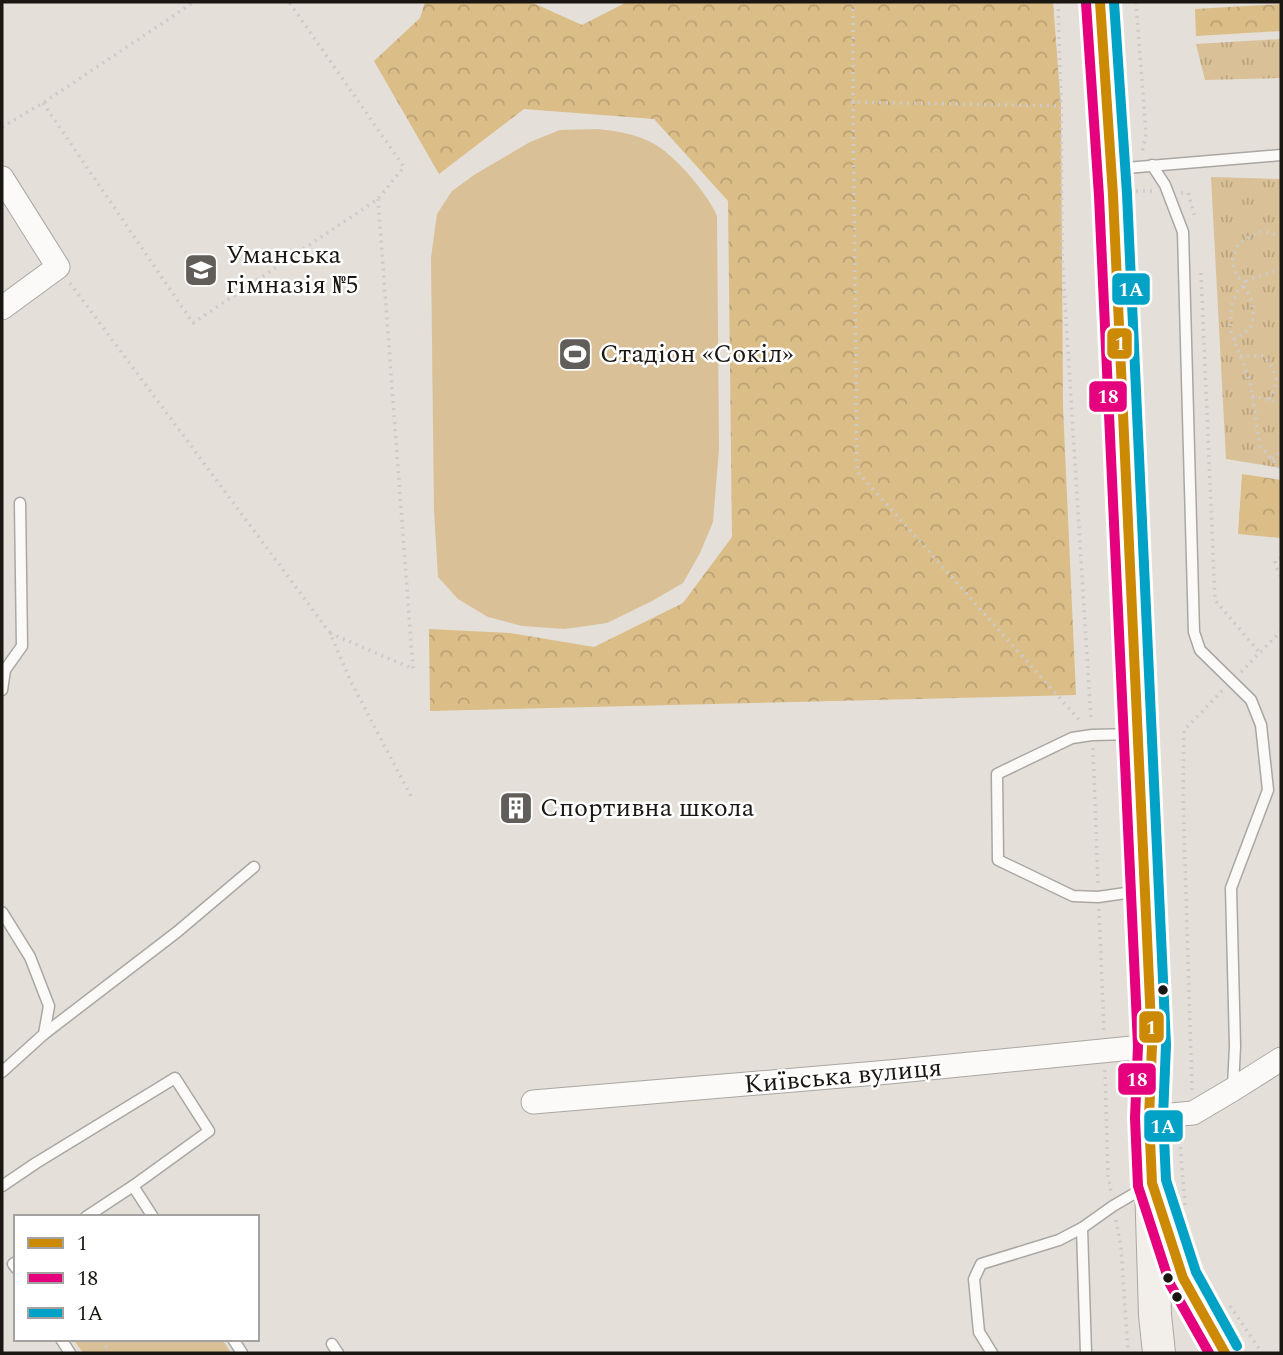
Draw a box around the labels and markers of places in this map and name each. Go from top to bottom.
place label: Уманська гімназія №5 [226,235,359,305]
school or university icon: Уманська гімназія №5 [182,251,220,289]
place label: Стадіон «Сокіл» [600,334,794,374]
sports icon: Стадіон «Сокіл» [556,335,594,373]
place label: Спортивна школа [540,788,755,828]
building icon: Спортивна школа [497,789,535,827]
unlabelled marker [1156,983,1170,997]
unlabelled marker [1161,1271,1175,1285]
unlabelled marker [1170,1290,1184,1304]

